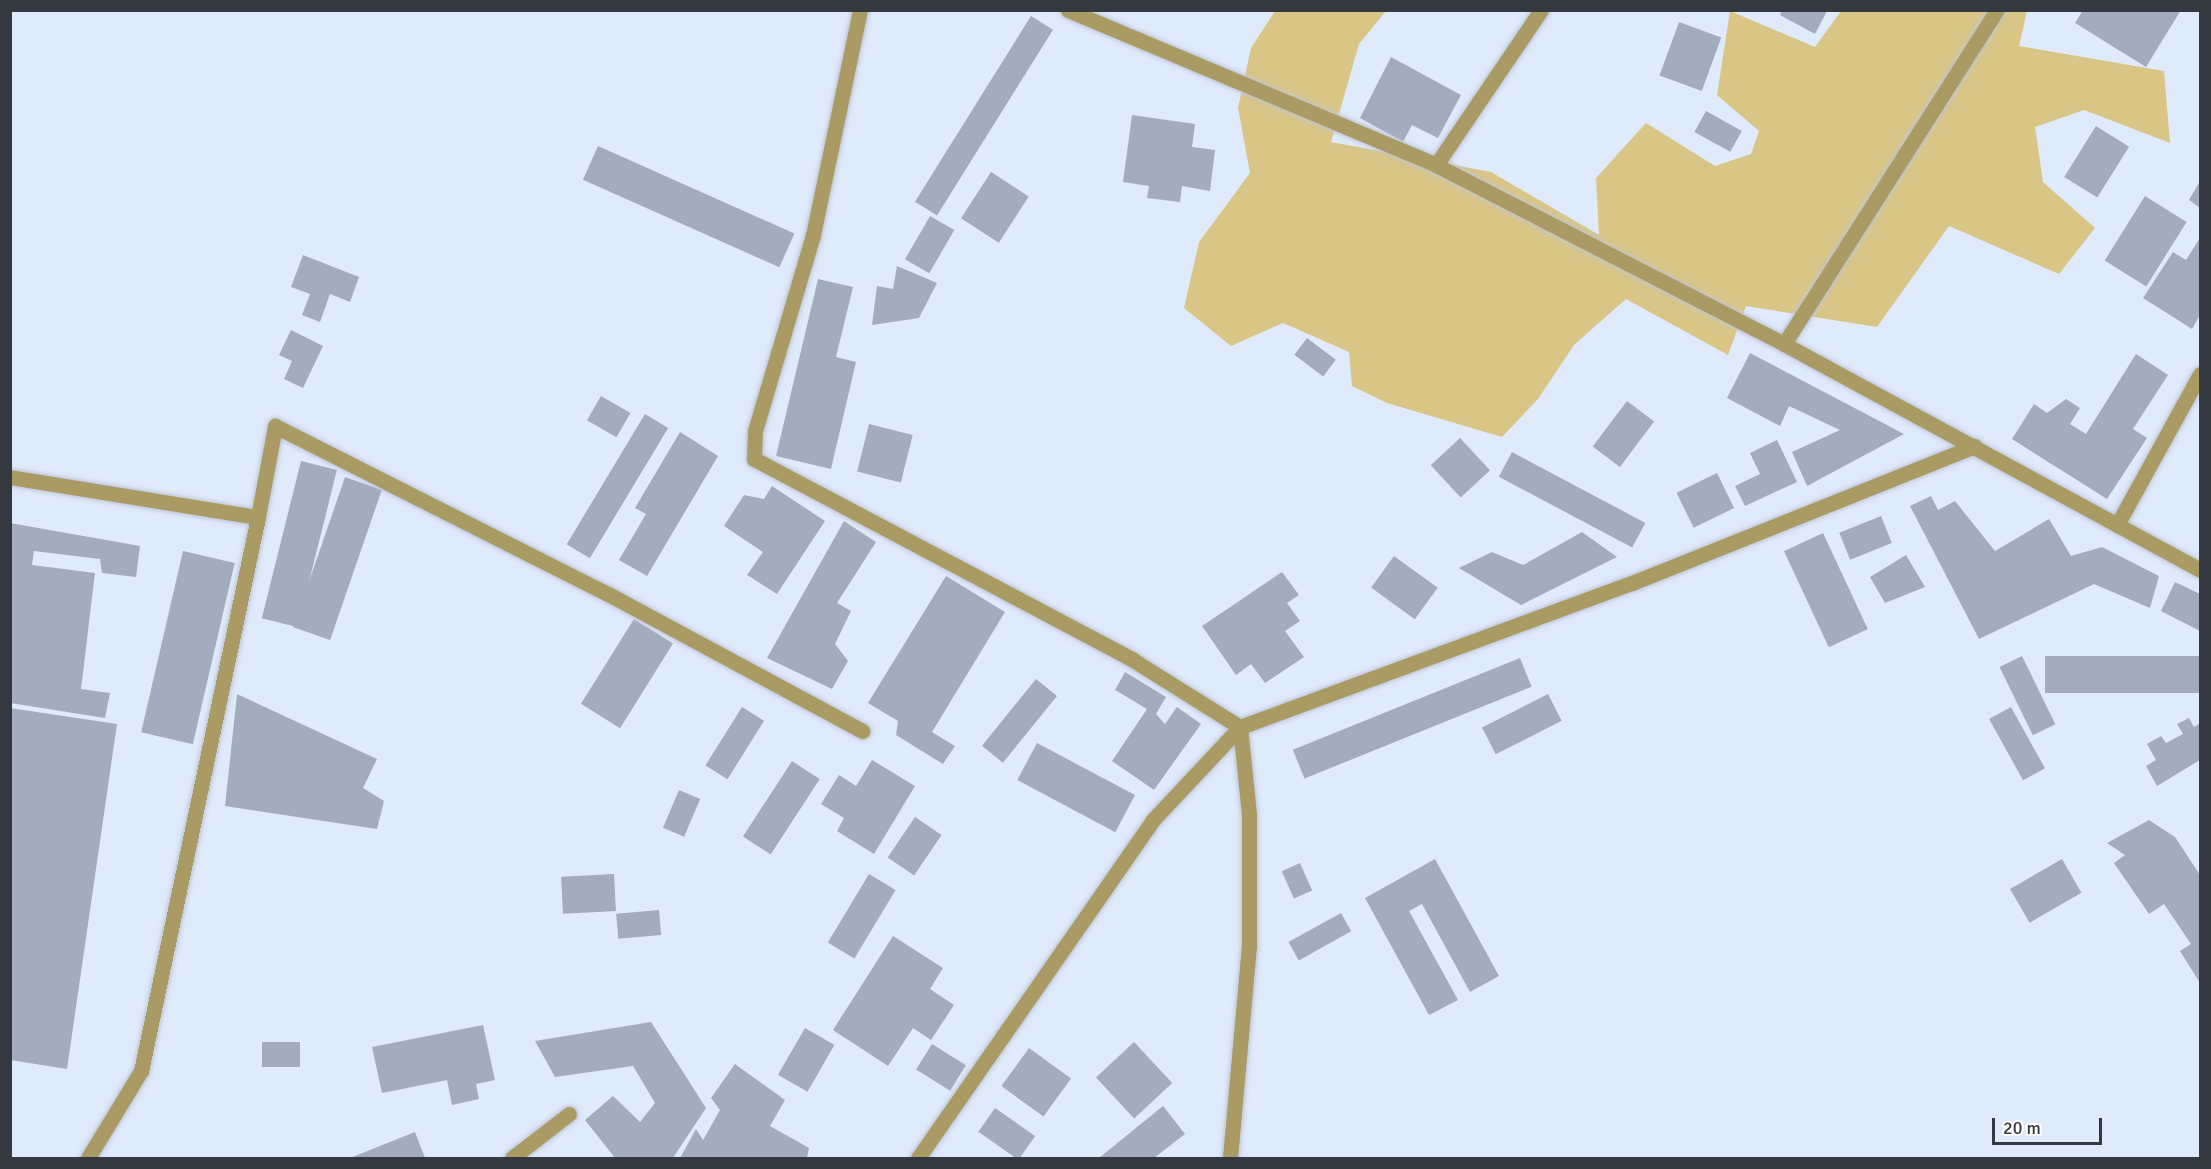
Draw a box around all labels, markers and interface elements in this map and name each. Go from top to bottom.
scale bar [1995,1106,2104,1144]
text: 20 m [2003,1117,2041,1139]

